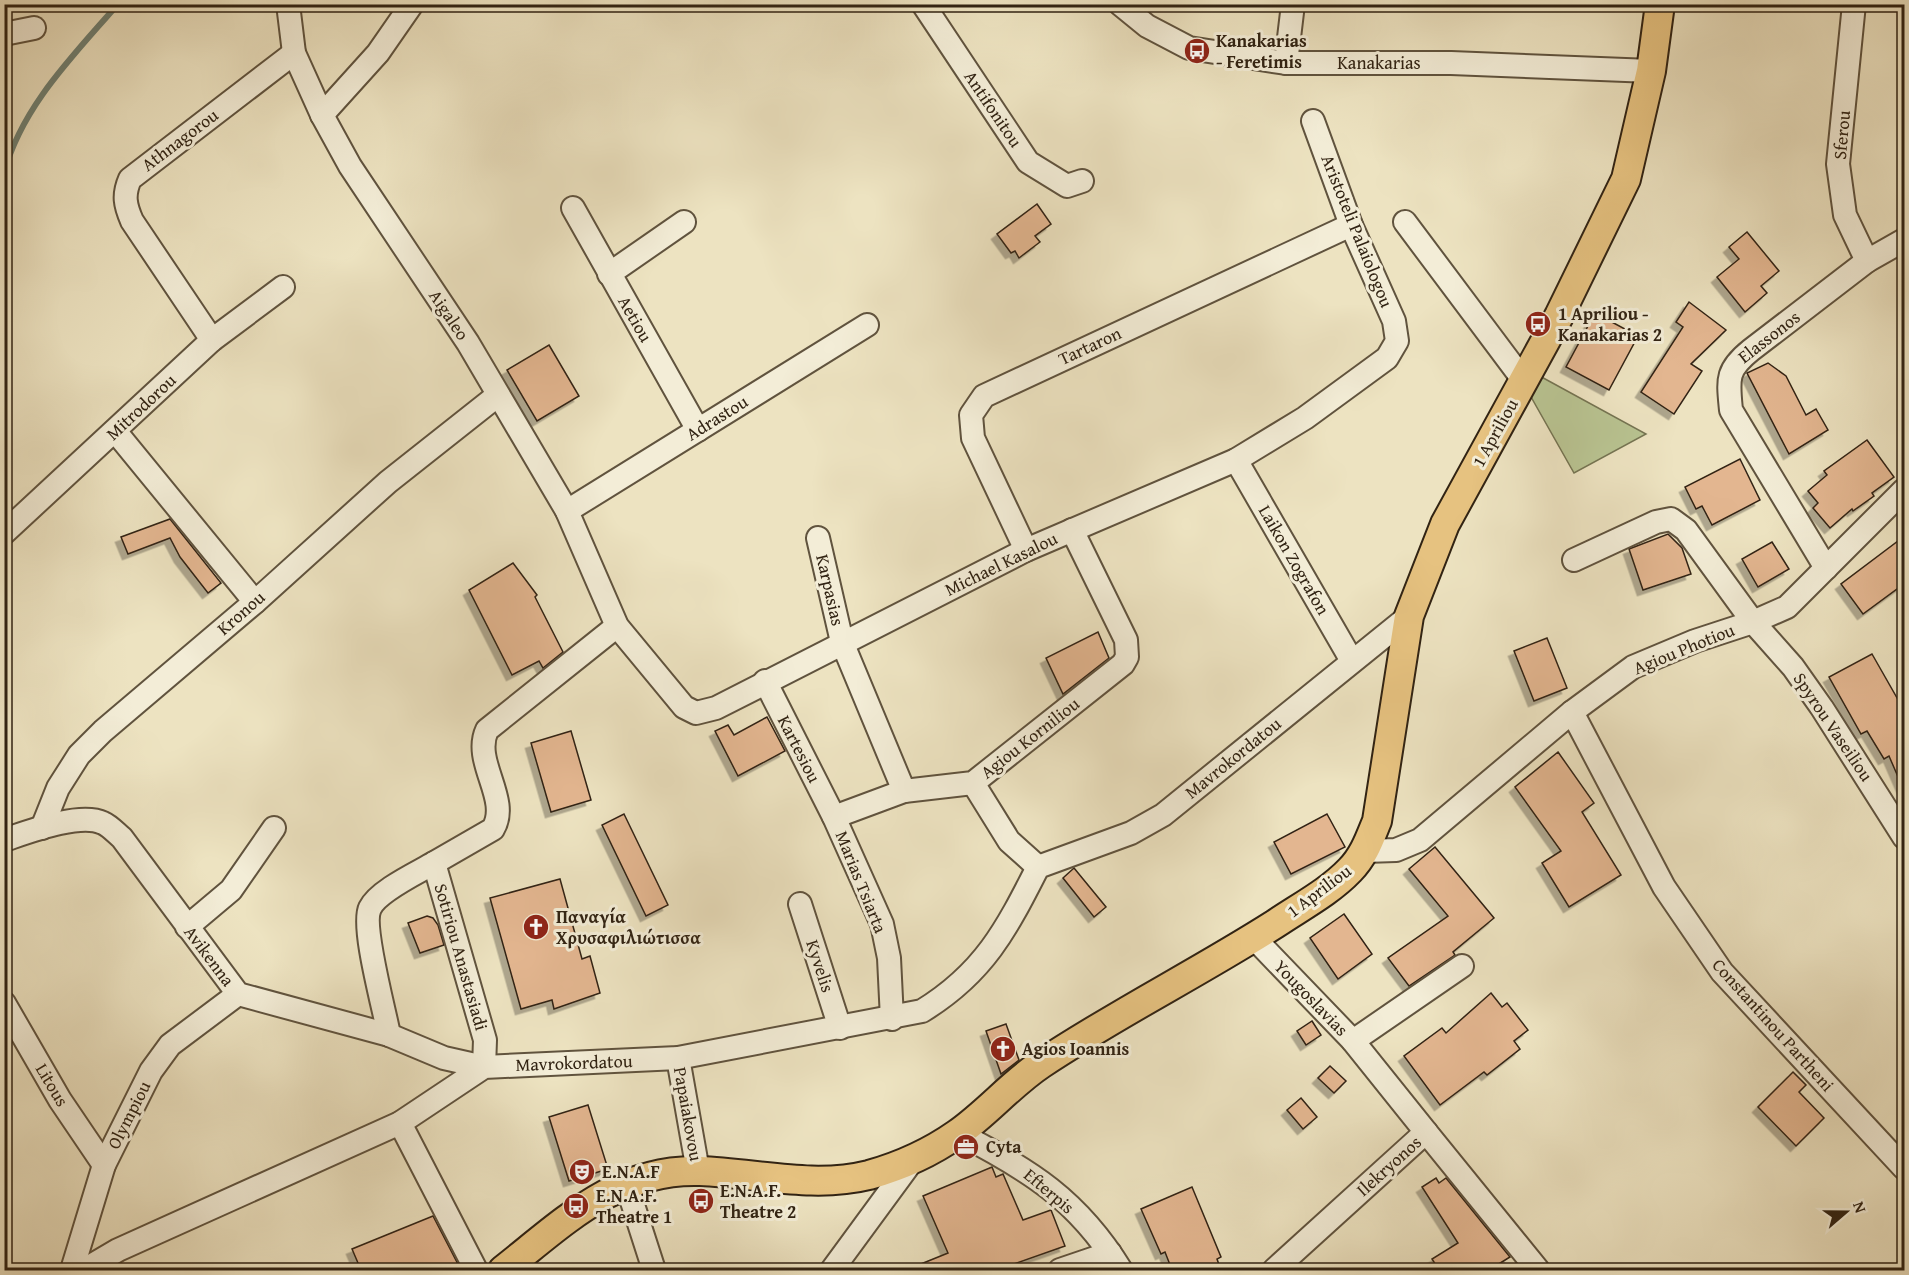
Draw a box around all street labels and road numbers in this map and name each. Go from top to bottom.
street label: Kanakarias [1337,49,1421,76]
street label: Antifonitou [958,65,1029,153]
street label: Athnagorou [136,102,224,178]
street label: Sferou [1826,109,1857,161]
street label: Aristoteli Palaiologou [1314,150,1401,312]
street label: Aigaleo [423,284,476,346]
street label: Aetiou [611,290,660,347]
street label: Elassonos [1732,304,1806,370]
street label: Tartaron [1054,319,1126,372]
street label: Mitrodorou [100,367,182,446]
street label: Adrastou [680,388,753,447]
street label: 1 Apriliou [1465,393,1525,472]
street label: Laikon Zografon [1252,500,1337,620]
street label: Michael Kasalou [940,524,1062,603]
street label: Karpasias [809,551,852,628]
street label: Kronou [211,584,271,641]
street label: Agiou Photiou [1629,616,1739,681]
street label: Spyrou Vaseiliou [1787,667,1880,787]
street label: Agiou Korniliou [974,690,1085,785]
street label: Kartesiou [771,710,828,787]
street label: Mavrokordatou [1179,710,1287,805]
street label: Marias Tsiarta [829,826,894,938]
street label: 1 Apriliou [1281,857,1357,924]
street label: Sotiriou Anastasiadi [428,880,495,1033]
street label: Avikenna [178,920,242,992]
street label: Kyvelis [799,936,842,996]
street label: Constantinou Partheni [1706,952,1841,1097]
street label: Yougoslavias [1268,953,1355,1042]
street label: Mavrokordatou [515,1047,633,1078]
street label: Litous [29,1058,76,1112]
street label: Papaiakovou [667,1065,710,1163]
street label: Olympiou [100,1076,157,1154]
street label: Ilekryonos [1350,1129,1427,1202]
street label: Efterpis [1018,1161,1081,1220]

